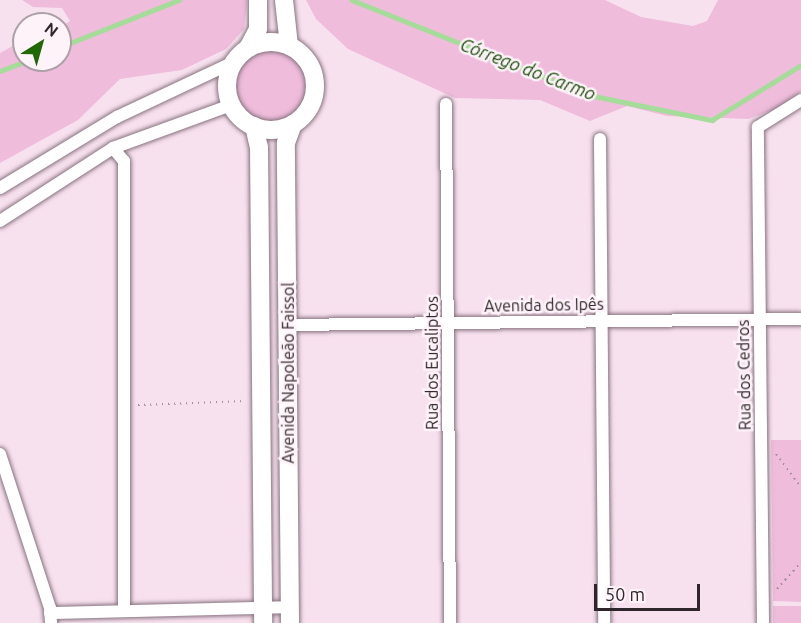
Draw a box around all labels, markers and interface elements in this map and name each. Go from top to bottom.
north arrow [12,12,72,72]
text: N [41,18,62,40]
water label: Córrego do Carmo [457,33,599,105]
street label: Avenida Napoleão Faissol [278,282,298,464]
street label: Avenida dos Ipês [484,294,604,316]
street label: Rua dos Eucaliptos [422,296,442,430]
street label: Rua dos Cedros [733,320,755,430]
scale bar [597,572,704,610]
text: 50 m [605,584,645,604]

